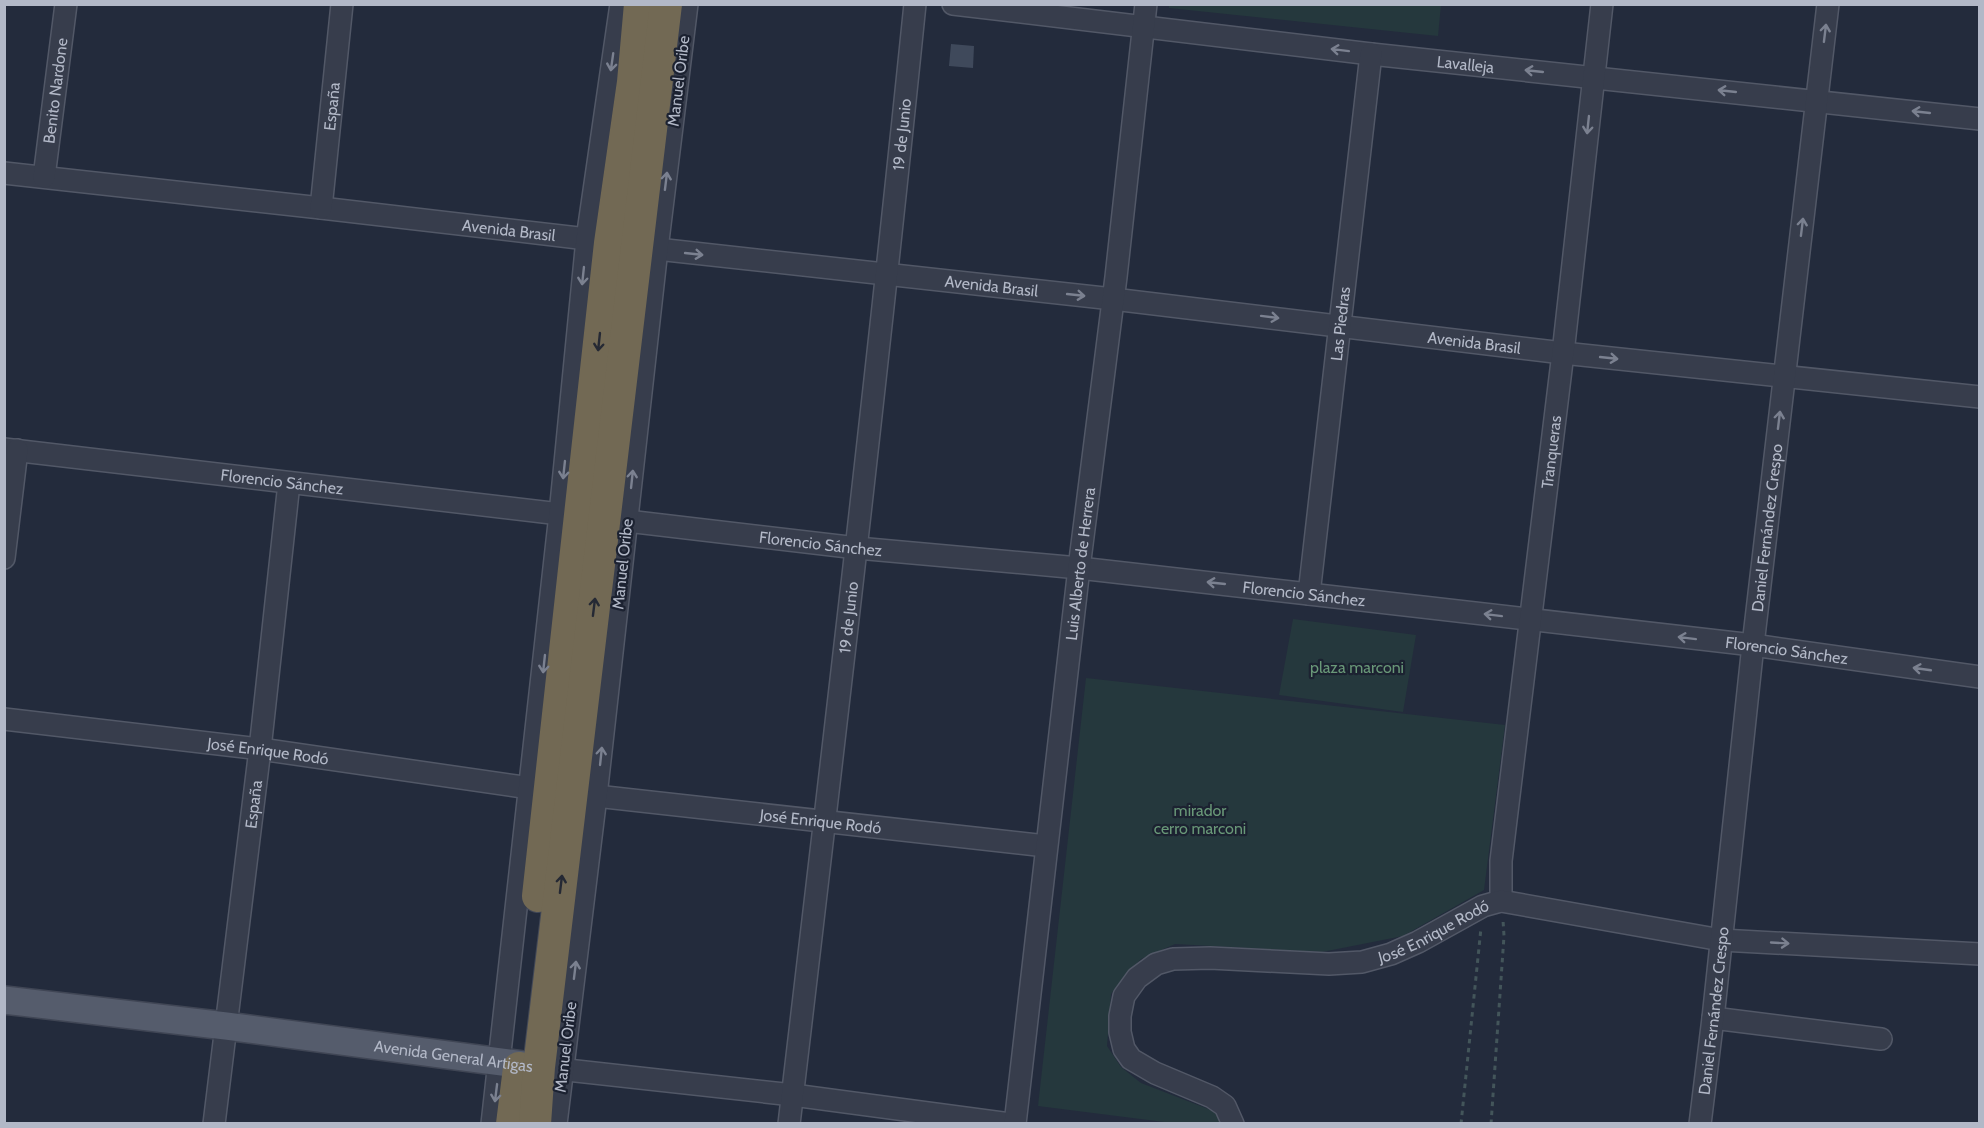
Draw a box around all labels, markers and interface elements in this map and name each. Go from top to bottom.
one-way arrow [1820,24,1831,44]
street label: Manuel Oribe [664,35,693,127]
street label: Benito Nardone [39,37,72,145]
one-way arrow [1330,44,1350,55]
one-way arrow [607,52,618,72]
street label: Lavalleja [1436,52,1495,77]
one-way arrow [1524,65,1544,76]
street label: España [320,81,344,132]
one-way arrow [1718,85,1738,96]
street label: 19 de Junio [889,97,915,171]
one-way arrow [1912,107,1932,118]
one-way arrow [1583,115,1594,135]
one-way arrow [660,171,671,191]
street label: Avenida Brasil [461,216,557,245]
one-way arrow [1796,217,1807,237]
one-way arrow [684,248,704,259]
one-way arrow [577,266,588,286]
street label: Avenida Brasil [944,272,1039,301]
street label: Las Piedras [1327,285,1354,362]
one-way arrow [1065,290,1085,301]
one-way arrow [1259,312,1279,323]
street label: Avenida Brasil [1427,328,1522,358]
one-way arrow [593,332,604,352]
one-way arrow [1599,353,1619,364]
one-way arrow [1773,411,1784,431]
street label: Tranqueras [1538,414,1565,490]
street label: Daniel Fernández Crespo [1748,443,1787,613]
one-way arrow [558,460,569,480]
street label: Florencio Sánchez [220,465,345,499]
one-way arrow [626,469,637,489]
street label: Luis Alberto de Herrera [1062,486,1099,641]
street label: Manuel Oribe [608,518,637,610]
street label: Florencio Sánchez [758,528,883,560]
one-way arrow [1206,578,1226,589]
street label: Florencio Sánchez [1242,578,1367,610]
street label: 19 de Junio [835,580,862,654]
one-way arrow [588,598,599,617]
one-way arrow [1483,610,1503,621]
one-way arrow [1677,632,1697,643]
street label: Florencio Sánchez [1724,633,1850,668]
one-way arrow [538,654,549,674]
park label: plaza marconi [1310,658,1404,677]
one-way arrow [1912,663,1932,674]
street label: José Enrique Rodó [205,734,330,769]
one-way arrow [596,747,607,766]
street label: España [241,779,266,830]
park label: mirador cerro marconi [1154,801,1246,838]
street label: José Enrique Rodó [758,805,883,838]
one-way arrow [556,875,567,894]
street label: José Enrique Rodó [1375,896,1491,967]
street label: Daniel Fernández Crespo [1695,926,1733,1096]
one-way arrow [1769,937,1789,948]
one-way arrow [569,961,580,981]
street label: Manuel Oribe [551,1001,580,1093]
street label: Avenida General Artigas [373,1037,534,1076]
one-way arrow [490,1082,501,1102]

